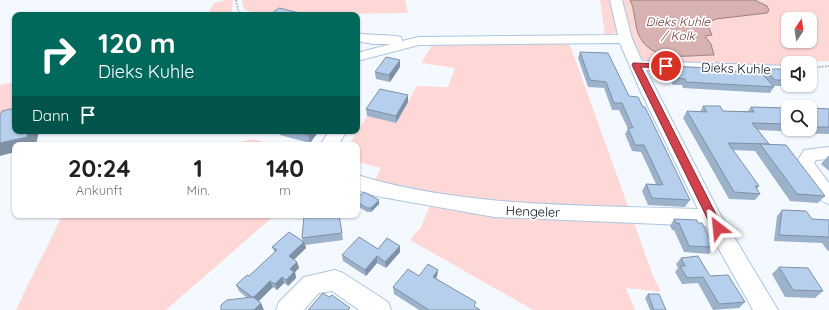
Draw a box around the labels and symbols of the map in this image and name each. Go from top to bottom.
north arrow [781,12,817,48]
water label: Dieks Kuhle / Kolk [646,14,711,43]
pin [649,49,683,83]
street label: Dieks Kuhle [701,59,771,77]
street label: Hengeler [505,202,561,220]
position arrow [697,207,739,249]

